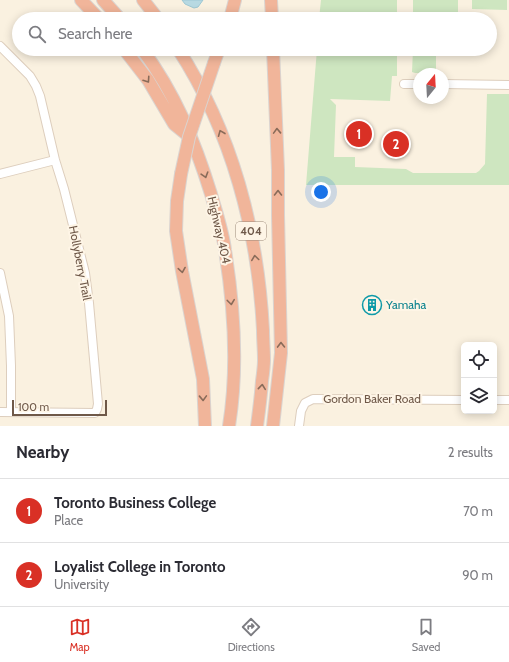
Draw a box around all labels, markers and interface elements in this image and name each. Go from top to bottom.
search box [12,12,497,56]
icon: search [26,23,48,45]
text: Search here [58,25,133,43]
north arrow [413,68,449,104]
one-way arrow [142,76,149,83]
pin: 1 [346,119,372,149]
one-way arrow [272,128,281,134]
one-way arrow [218,129,226,136]
pin: 2 [383,129,409,159]
one-way arrow [200,171,209,178]
your location [311,182,331,202]
one-way arrow [274,190,282,196]
street label: Highway 404 [204,195,235,265]
road number: 404 [236,222,266,240]
street label: Hollyberry Trail [66,224,95,302]
one-way arrow [251,255,260,261]
one-way arrow [177,267,185,273]
building icon: Yamaha [361,294,383,316]
place label: Yamaha [385,297,427,312]
one-way arrow [227,299,236,305]
one-way arrow [276,342,285,348]
map controls [461,342,497,414]
button: locate [461,342,497,378]
button: layers [461,378,497,414]
one-way arrow [257,384,266,390]
street label: Gordon Baker Road [323,391,421,406]
one-way arrow [199,395,208,401]
scale bar [12,398,107,417]
text: 100 m [18,400,49,414]
text: Nearby [16,442,69,462]
text: 2 results [448,444,493,460]
text: Toronto Business College [54,494,216,512]
text: 1 [27,503,31,519]
text: 70 m [463,503,493,519]
text: Place [54,512,83,528]
text: Loyalist College in Toronto [54,558,226,576]
text: 2 [26,567,32,583]
text: 90 m [462,567,493,583]
text: University [54,576,109,592]
tab: Map [69,616,91,654]
tab: Directions [228,616,275,654]
tab: Saved [412,616,440,654]

